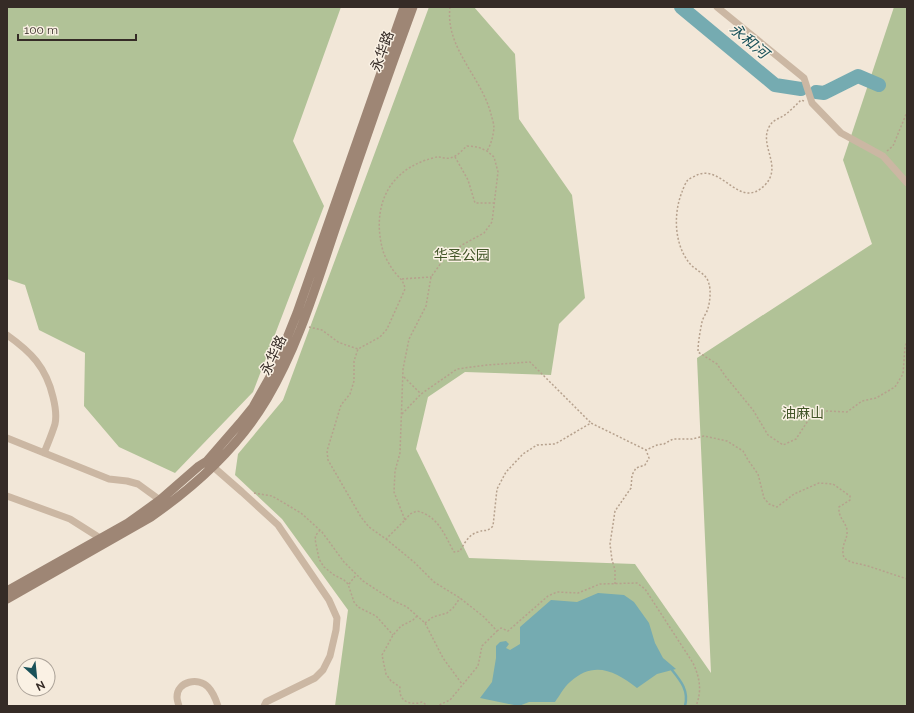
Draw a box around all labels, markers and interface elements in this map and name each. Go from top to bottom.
scale bar [18,16,136,42]
water label: 永和河 [726,20,774,64]
text: 100 m [24,23,58,37]
street label: 永华路 [367,29,397,73]
park label: 华圣公园 [434,247,490,263]
street label: 永华路 [257,333,289,377]
park label: 油麻山 [782,405,824,421]
north arrow [16,657,56,697]
text: N [34,678,47,693]

